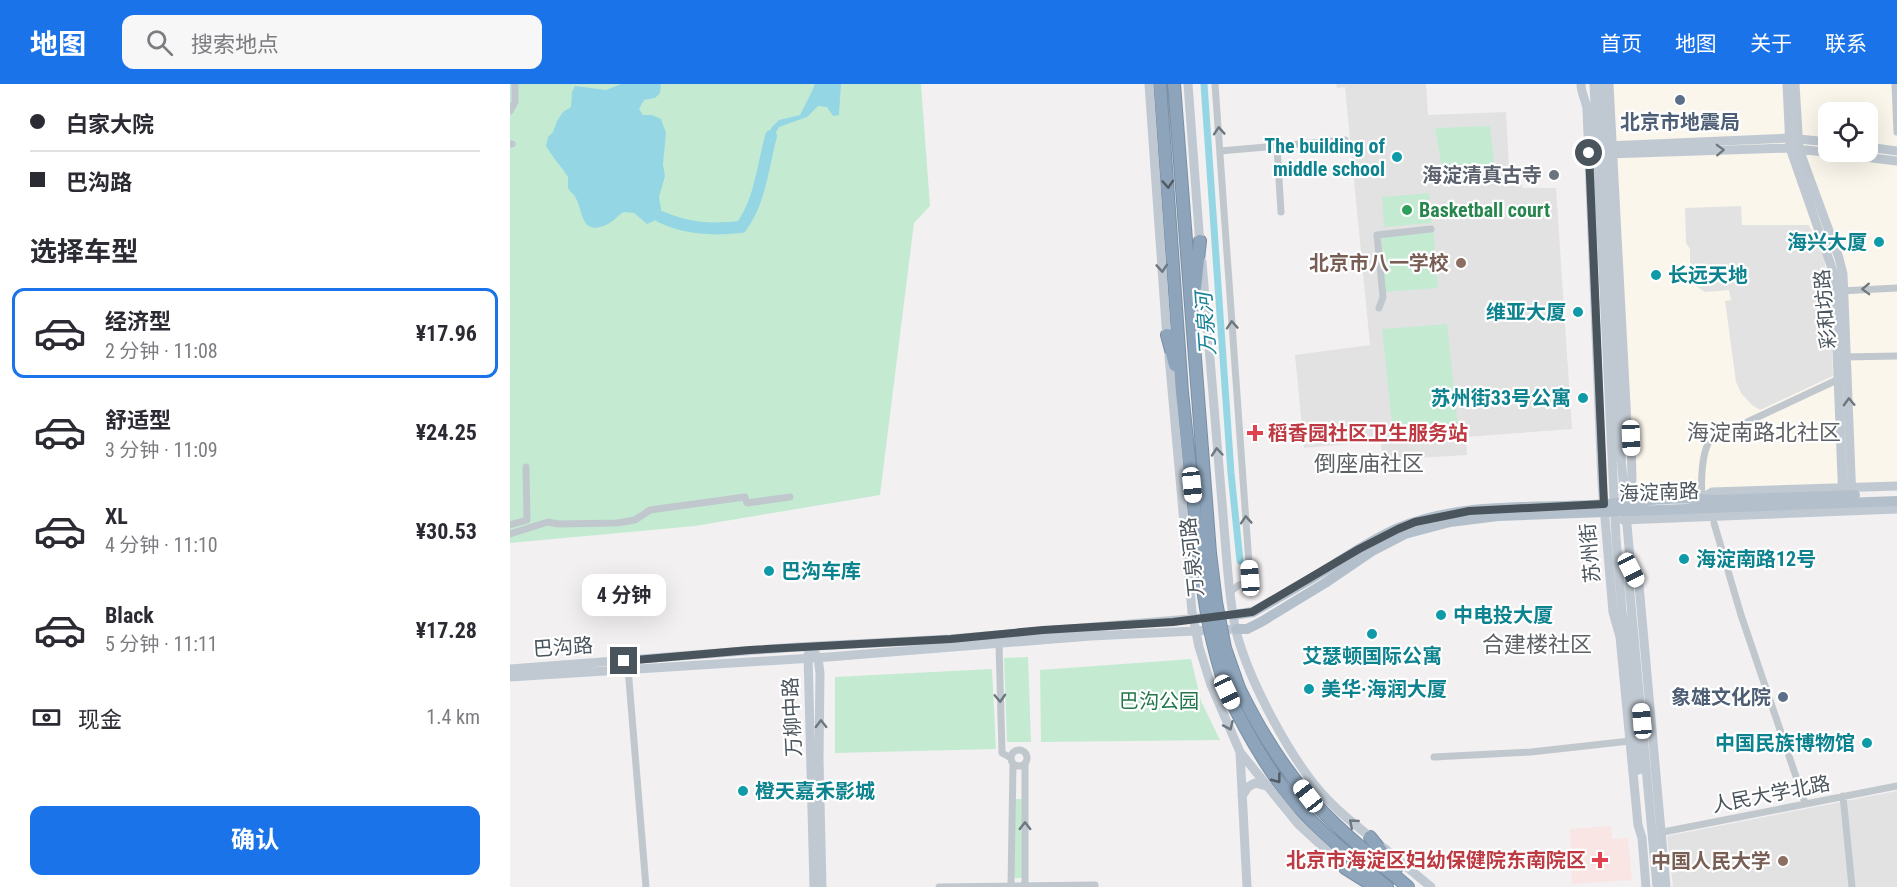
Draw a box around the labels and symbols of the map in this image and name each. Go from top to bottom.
marker: 北京市地震局 [1673,93,1687,107]
place label: 北京市地震局 [1620,110,1740,134]
one-way arrow [1212,126,1225,135]
place label: The building of middle school [1264,134,1385,181]
route start [1575,139,1602,166]
one-way arrow [1715,144,1724,157]
marker: The building of middle school [1390,150,1404,164]
place label: 海淀清真古寺 [1422,163,1542,187]
marker: 海淀清真古寺 [1547,168,1561,182]
one-way arrow [1161,180,1174,189]
place label: Basketball court [1419,198,1550,222]
marker: Basketball court [1400,203,1414,217]
place label: 海兴大厦 [1787,230,1867,254]
marker: 海兴大厦 [1872,235,1886,249]
place label: 北京市八一学校 [1309,251,1449,275]
marker: 北京市八一学校 [1454,256,1468,270]
place label: 长远天地 [1668,263,1748,287]
one-way arrow [1156,264,1169,273]
marker: 长远天地 [1649,268,1663,282]
street label: 彩和坊路 [1810,268,1840,350]
one-way arrow [1862,283,1871,296]
water label: 万泉河 [1192,288,1220,356]
place label: 维亚大厦 [1486,300,1566,324]
marker: 维亚大厦 [1571,305,1585,319]
one-way arrow [1226,321,1239,330]
place label: 苏州街33号公寓 [1431,386,1571,410]
marker: 苏州街33号公寓 [1576,391,1590,405]
one-way arrow [1842,397,1855,406]
car [1621,420,1641,456]
district label: 海淀南路北社区 [1687,420,1841,445]
place label: 稻香园社区卫生服务站 [1268,421,1468,445]
marker: 稻香园社区卫生服务站 [1246,424,1264,442]
one-way arrow [1211,448,1224,457]
district label: 倒座庙社区 [1314,451,1424,476]
car [1181,466,1203,504]
street label: 海淀南路 [1619,479,1699,505]
one-way arrow [1240,515,1253,524]
street label: 万泉河路 [1176,516,1208,598]
street label: 苏州街 [1575,522,1605,584]
place label: 海淀南路12号 [1696,547,1816,571]
car [1615,550,1647,590]
marker: 海淀南路12号 [1677,552,1691,566]
place label: 巴沟车库 [781,559,861,583]
car [1240,559,1260,597]
marker: 巴沟车库 [762,564,776,578]
callout: 4 分钟 [582,574,666,616]
place label: 中电投大厦 [1453,603,1553,627]
marker: 中电投大厦 [1434,608,1448,622]
marker: 艾瑟顿国际公寓 [1365,627,1379,641]
district label: 合建楼社区 [1482,632,1592,657]
street label: 巴沟路 [532,633,594,661]
place label: 艾瑟顿国际公寓 [1302,644,1442,668]
route end [610,647,637,674]
car [1211,672,1243,712]
street label: 万柳中路 [778,676,806,758]
place label: 美华·海润大厦 [1321,677,1447,701]
marker: 美华·海润大厦 [1302,682,1316,696]
place label: 象雄文化院 [1671,685,1771,709]
park label: 巴沟公园 [1119,689,1199,713]
marker: 象雄文化院 [1776,690,1790,704]
one-way arrow [994,694,1007,703]
car [1631,702,1653,740]
one-way arrow [815,719,827,728]
one-way arrow [1222,720,1234,731]
place label: 中国民族博物馆 [1715,731,1855,755]
marker: 中国民族博物馆 [1860,736,1874,750]
street label: 人民大学北路 [1710,771,1832,817]
one-way arrow [1270,772,1281,783]
car [1290,776,1326,816]
place label: 橙天嘉禾影城 [755,779,875,803]
marker: 橙天嘉禾影城 [736,784,750,798]
one-way arrow [1349,819,1360,830]
one-way arrow [1019,822,1031,831]
place label: 北京市海淀区妇幼保健院东南院区 [1286,848,1586,872]
place label: 中国人民大学 [1651,849,1771,873]
marker: 北京市海淀区妇幼保健院东南院区 [1591,851,1609,869]
marker: 中国人民大学 [1776,854,1790,868]

